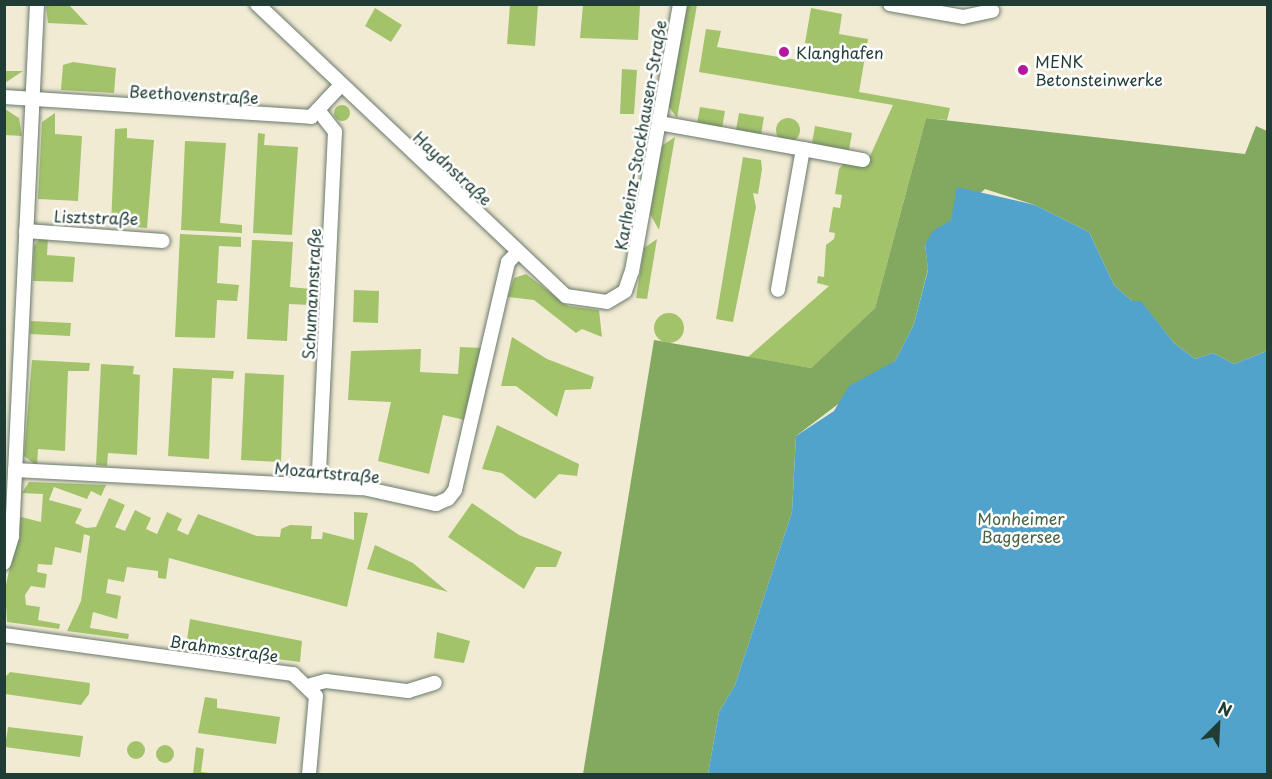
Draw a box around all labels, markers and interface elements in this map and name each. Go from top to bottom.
street label: Karlheinz-Stockhausen-Straße [610,18,670,252]
place label: Klanghafen [796,42,884,62]
marker: Klanghafen [777,45,791,59]
place label: MENK Betonsteinwerke [1035,51,1163,89]
marker: MENK Betonsteinwerke [1016,63,1030,77]
street label: Beethovenstraße [129,81,259,107]
street label: Haydnstraße [410,127,496,209]
street label: Lisztstraße [53,206,139,228]
street label: Schumannstraße [298,228,324,360]
street label: Mozartstraße [274,458,380,486]
park label: Monheimer Baggersee [977,508,1065,546]
street label: Brahmsstraße [168,631,280,665]
north arrow [1188,695,1248,755]
text: N [1215,695,1236,722]

